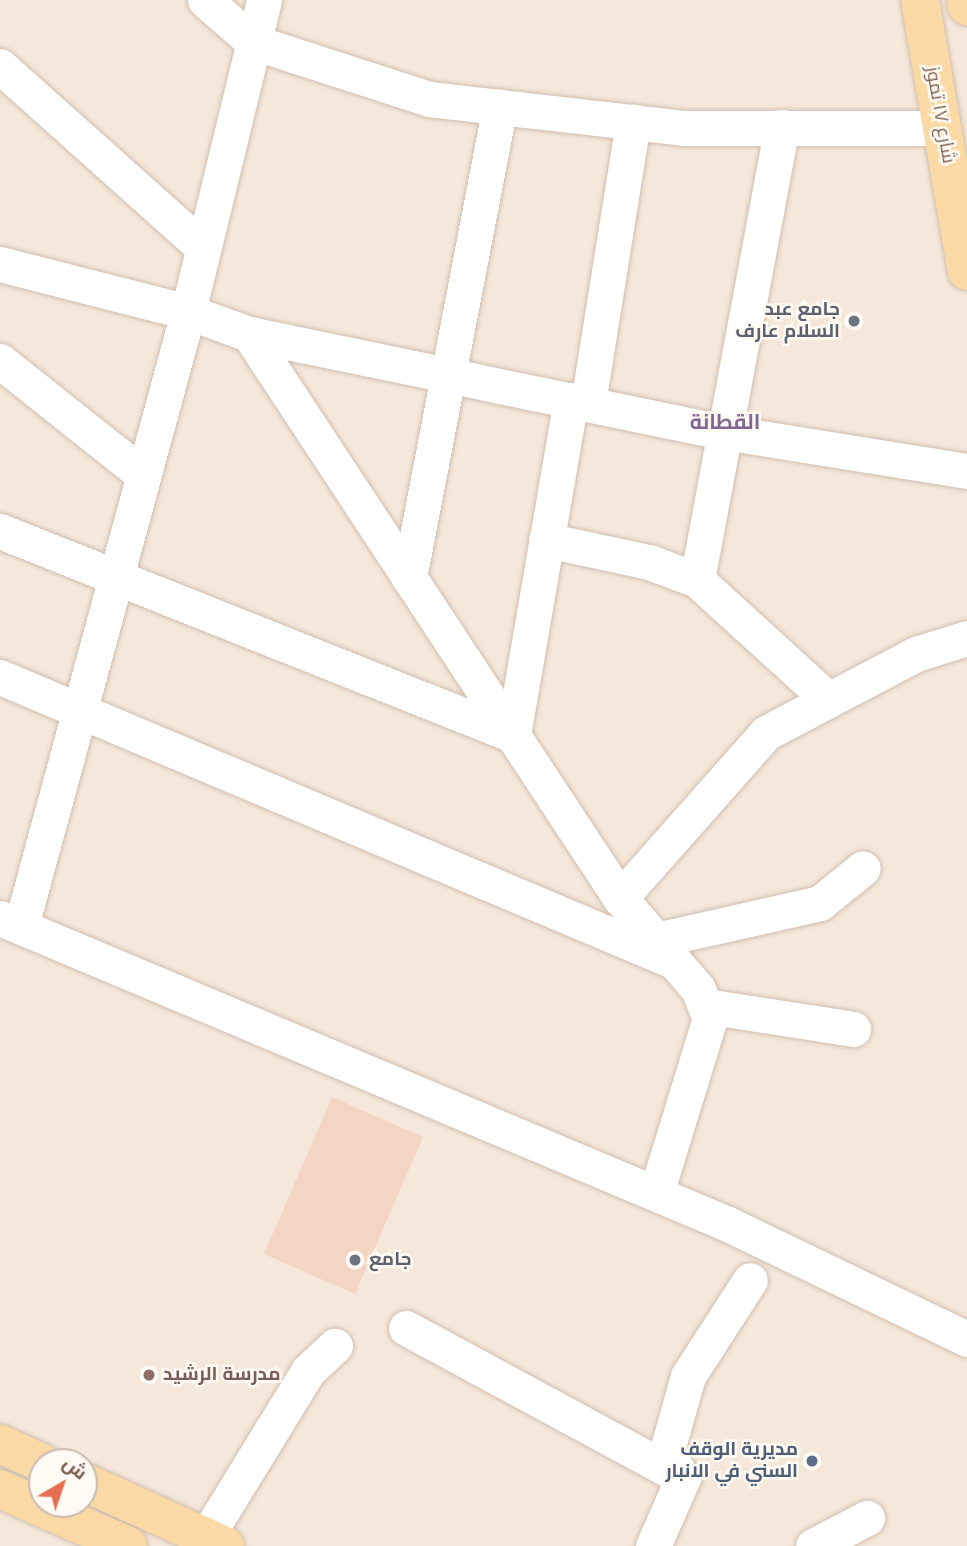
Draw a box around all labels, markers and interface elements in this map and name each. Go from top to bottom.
street label: شارع ١٧ تموز [920,65,960,165]
place label: جامع عبد السلام عارف [735,299,840,343]
marker: جامع عبد السلام عارف [846,313,862,329]
district label: القطانة [690,410,760,436]
place label: جامع [369,1249,412,1271]
marker: جامع [347,1252,363,1268]
place label: مدرسة الرشيد [163,1364,281,1386]
marker: مدرسة الرشيد [141,1367,157,1383]
place label: مديرية الوقف السني في الانبار [665,1439,798,1483]
north arrow [28,1448,98,1518]
text: ش [59,1452,91,1484]
marker: مديرية الوقف السني في الانبار [804,1453,820,1469]

